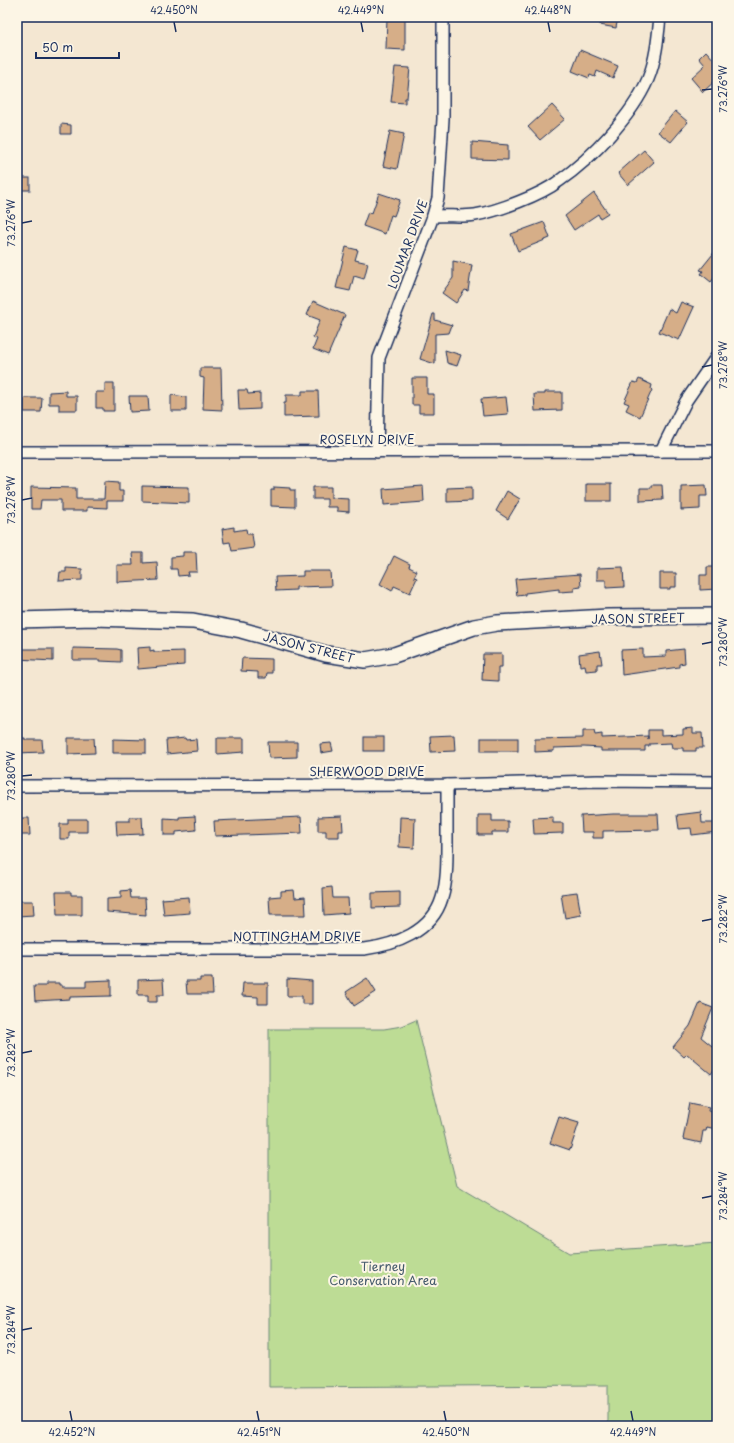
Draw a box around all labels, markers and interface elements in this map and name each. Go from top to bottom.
text: 42.450°N [150,2,198,17]
text: 42.449°N [338,2,384,17]
text: 42.448°N [525,2,572,17]
scale bar [36,34,119,60]
text: 50 m [42,38,73,56]
text: 73.276°W [715,65,730,113]
street label: LOUMAR DRIVE [383,197,431,291]
text: 73.276°W [3,199,18,247]
text: 73.278°W [715,340,730,389]
street label: ROSELYN DRIVE [320,430,414,448]
text: 73.278°W [3,475,18,524]
street label: JASON STREET [591,608,686,628]
text: 73.280°W [715,616,730,667]
street label: JASON STREET [262,627,357,667]
text: 73.280°W [3,750,18,801]
street label: SHERWOOD DRIVE [309,762,425,780]
text: 73.282°W [715,894,730,943]
street label: NOTTINGHAM DRIVE [233,927,361,945]
text: 73.282°W [3,1028,18,1077]
text: 73.284°W [715,1171,730,1220]
park label: Tierney Conservation Area [329,1257,437,1289]
text: 73.284°W [3,1305,18,1354]
text: 42.452°N [49,1424,96,1439]
text: 42.451°N [237,1424,281,1439]
text: 42.450°N [422,1424,470,1439]
text: 42.449°N [610,1424,656,1439]

